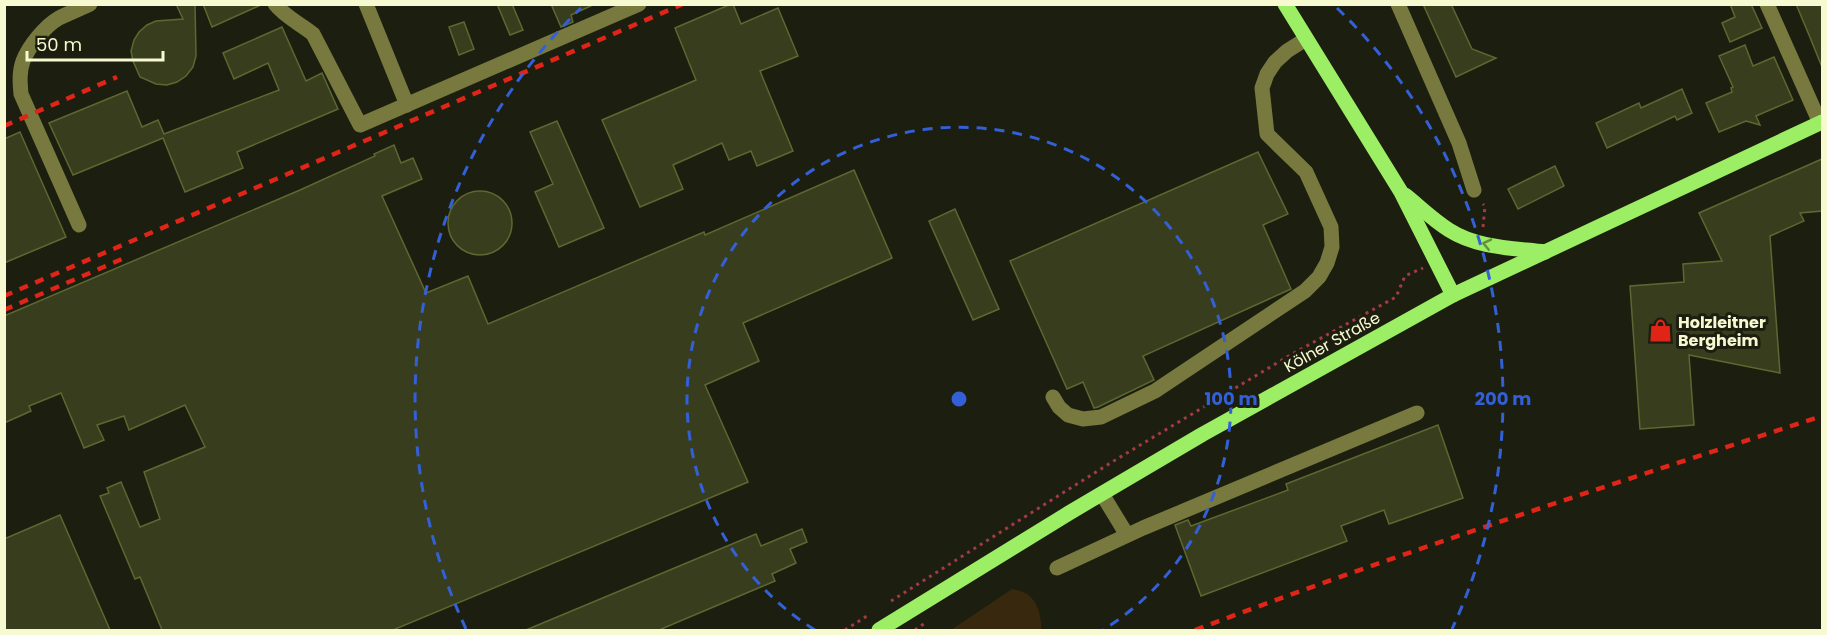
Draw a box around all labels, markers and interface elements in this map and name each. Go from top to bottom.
scale bar [27,24,164,62]
text: 50 m [36,32,82,57]
one-way arrow [1482,238,1492,251]
street label: Kölner Straße [1280,306,1384,378]
place label: Holzleitner Bergheim [1678,311,1766,352]
shop icon: Holzleitner Bergheim [1647,318,1673,344]
text: 100 m [1204,386,1258,411]
text: 200 m [1475,386,1531,411]
centre of rings [949,389,969,409]

